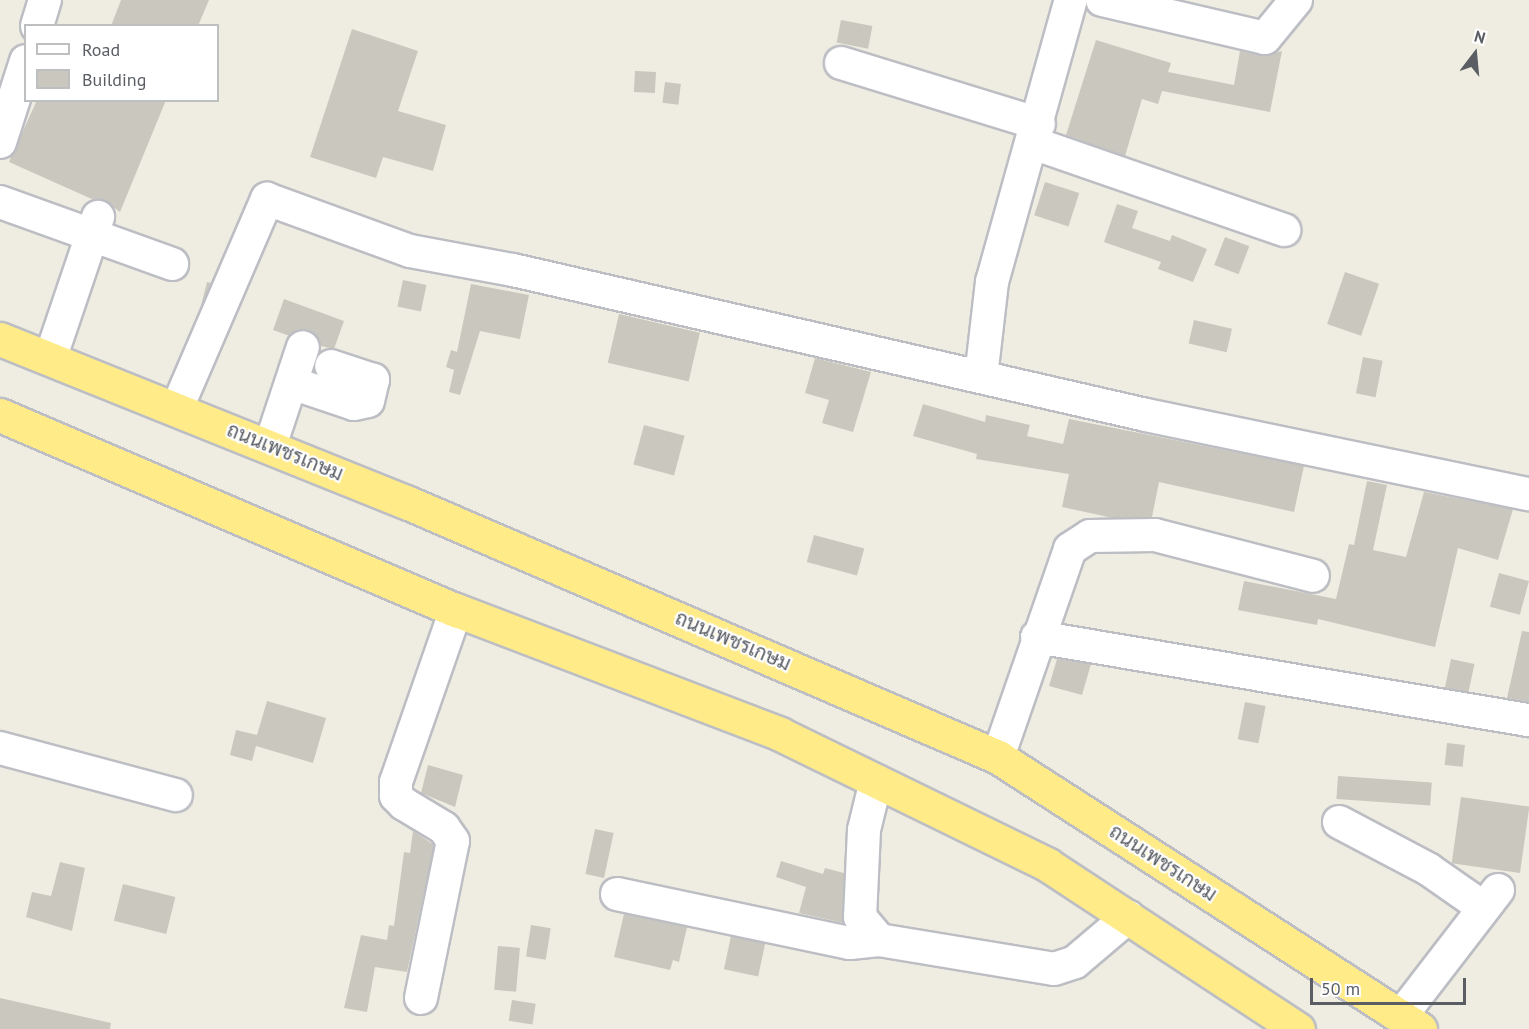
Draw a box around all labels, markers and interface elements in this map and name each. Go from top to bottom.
legend [24,24,219,102]
north arrow [1445,24,1505,84]
text: N [1472,26,1488,48]
text: Road [82,38,120,61]
text: Building [82,68,146,91]
street label: ถนนเพชรเกษม [223,418,347,486]
street label: ถนนเพชรเกษม [672,606,794,676]
street label: ถนนเพชรเกษม [1105,819,1221,907]
scale bar [1313,966,1469,1004]
text: 50 m [1321,977,1360,1000]

